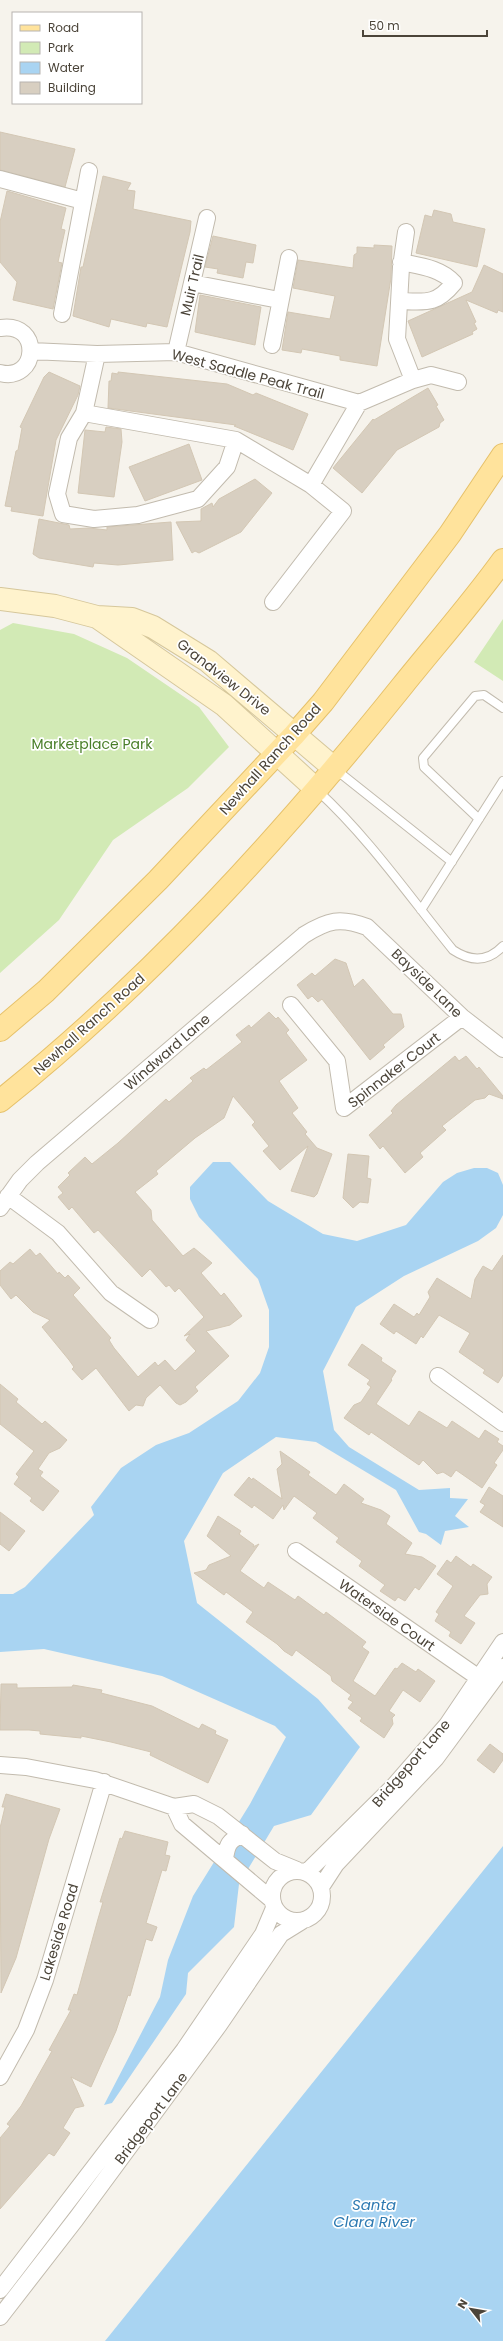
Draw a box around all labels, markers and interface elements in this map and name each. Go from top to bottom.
legend [12,12,142,104]
scale bar [363,12,487,38]
text: 50 m [369,17,400,34]
text: Road [48,19,79,36]
text: Park [48,39,75,56]
text: Water [48,59,85,76]
text: Building [48,79,96,96]
street label: Muir Trail [175,252,209,318]
street label: West Saddle Peak Trail [169,344,327,404]
street label: Grandview Drive [173,634,275,720]
street label: Newhall Ranch Road [215,699,325,819]
park label: Marketplace Park [31,734,153,754]
street label: Bayside Lane [387,944,467,1022]
street label: Newhall Ranch Road [29,969,149,1079]
street label: Windward Lane [120,1009,215,1095]
street label: Spinnaker Court [344,1028,444,1112]
street label: Waterside Court [335,1574,439,1656]
street label: Bridgeport Lane [367,1715,455,1811]
street label: Lakeside Road [35,1881,83,1983]
street label: Bridgeport Lane [110,2068,192,2168]
water label: Santa Clara River [333,2194,415,2232]
north arrow [451,2289,491,2329]
text: N [453,2296,471,2312]

